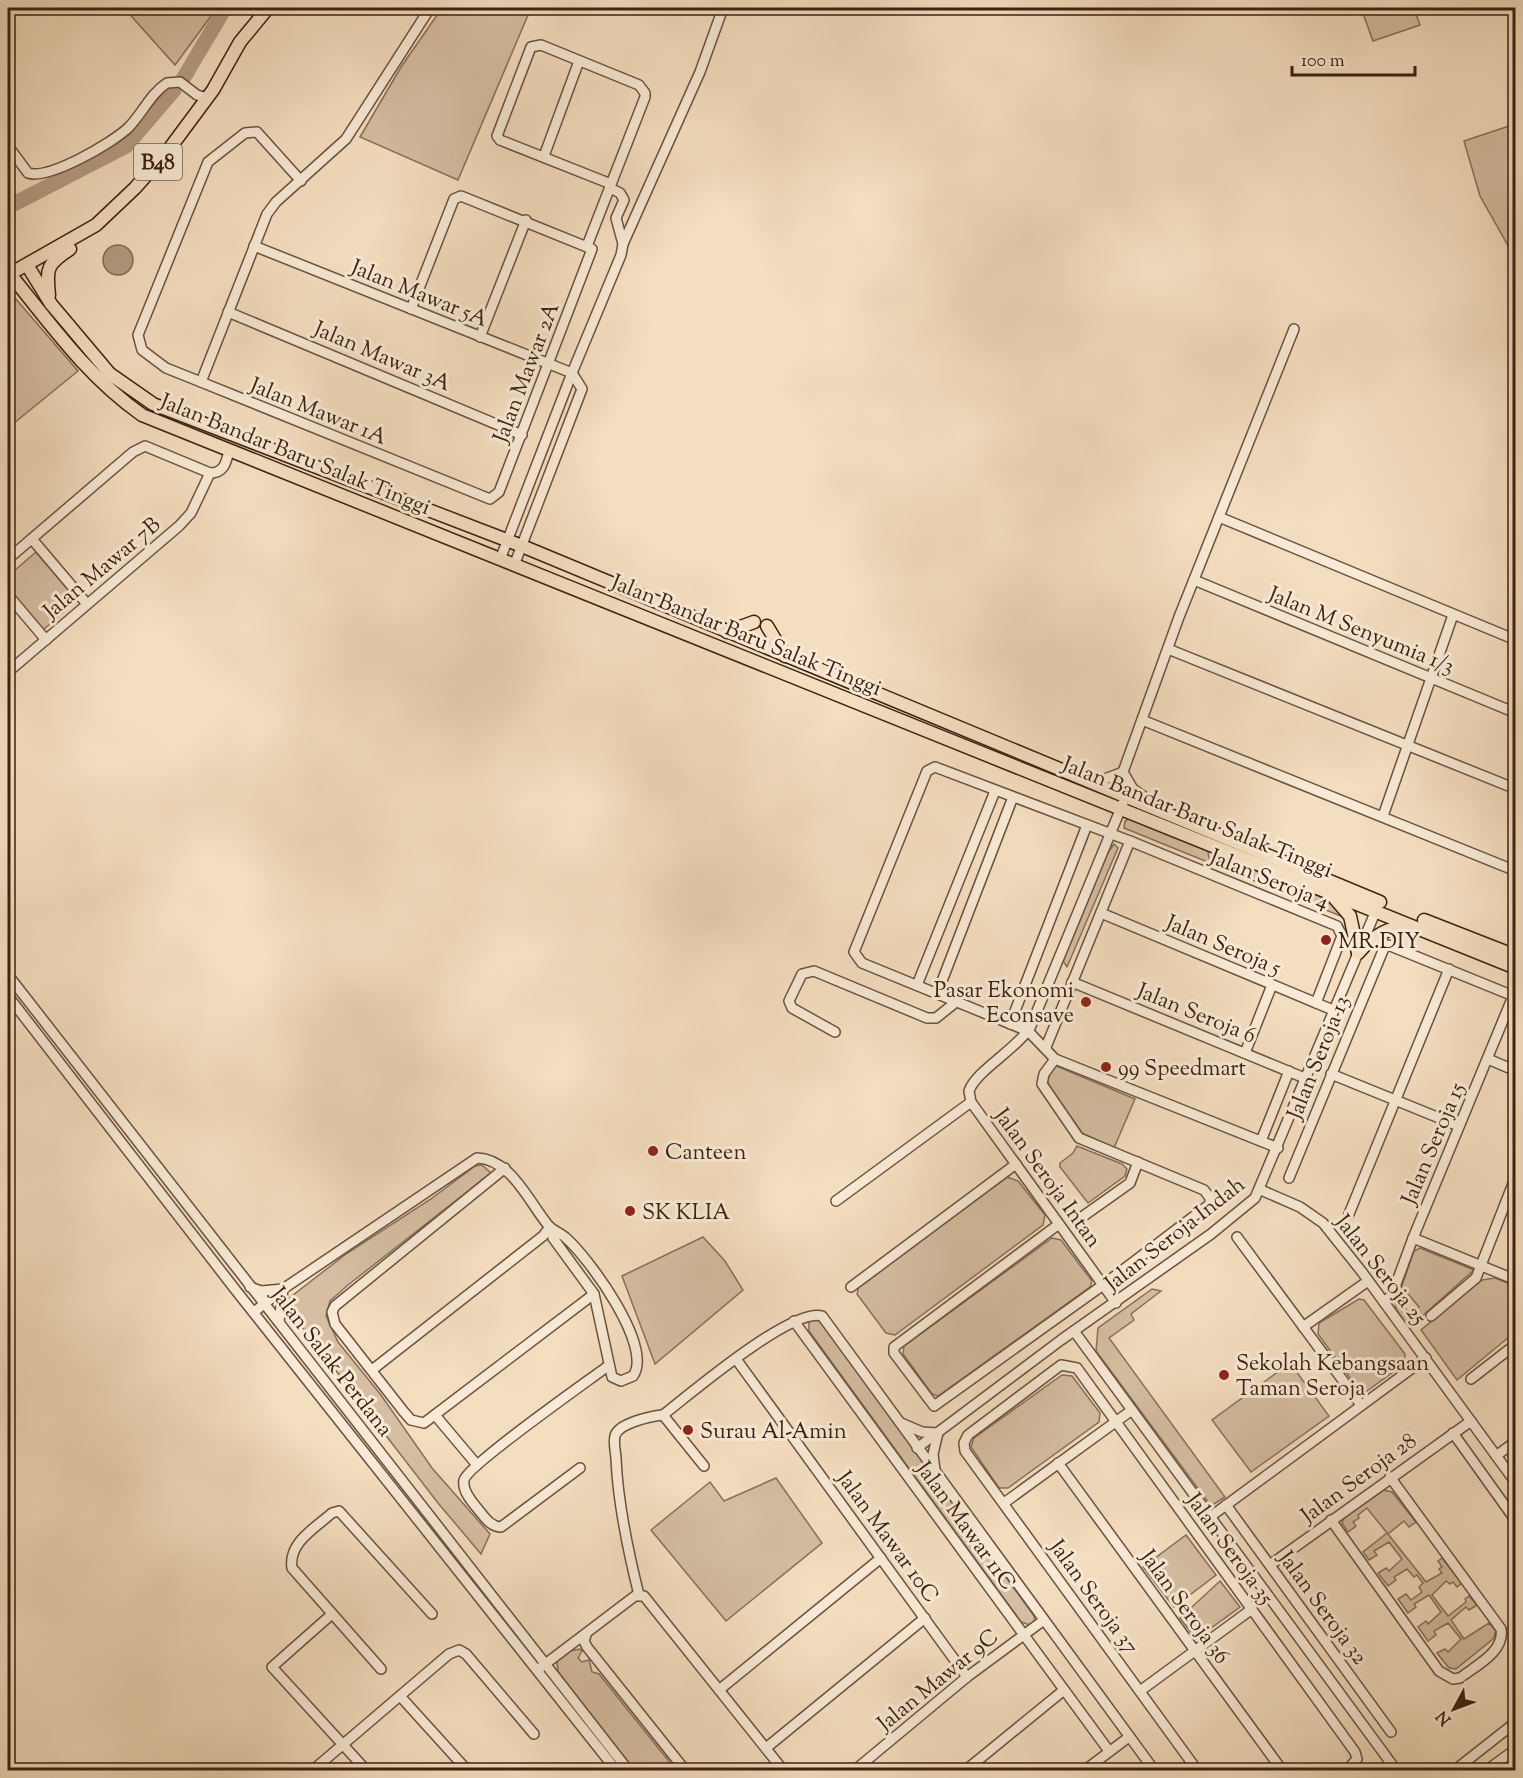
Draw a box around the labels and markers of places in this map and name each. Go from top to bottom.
place label: MR.DIY [1338,927,1420,959]
marker: MR.DIY [1319,933,1333,947]
place label: Pasar Ekonomi Econsave [934,976,1074,1033]
marker: Pasar Ekonomi Econsave [1079,995,1093,1009]
place label: 99 Speedmart [1118,1054,1247,1086]
marker: 99 Speedmart [1099,1060,1113,1074]
place label: Canteen [665,1138,746,1170]
marker: Canteen [646,1144,660,1158]
place label: SK KLIA [642,1198,730,1230]
marker: SK KLIA [623,1204,637,1218]
place label: Sekolah Kebangsaan Taman Seroja [1236,1349,1429,1406]
marker: Sekolah Kebangsaan Taman Seroja [1217,1368,1231,1382]
place label: Surau Al-Amin [700,1417,847,1449]
marker: Surau Al-Amin [681,1423,695,1437]

